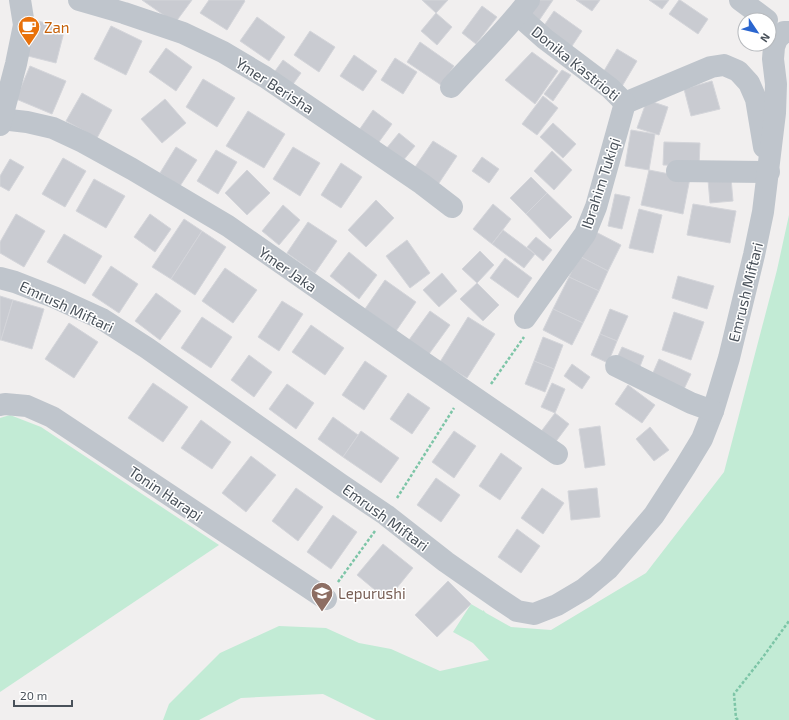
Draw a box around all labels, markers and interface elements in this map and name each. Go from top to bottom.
north arrow [737,12,777,52]
cafe icon: Zan [16,14,42,47]
place label: Zan [44,18,69,36]
street label: Donika Kastrioti [528,22,624,104]
text: N [758,31,773,45]
street label: Ymer Berisha [233,53,317,117]
street label: Ibrahim Tukiqi [577,135,623,231]
street label: Emrush Miftari [724,240,766,344]
street label: Ymer Jaka [255,242,321,296]
street label: Emrush Miftari [17,276,117,336]
street label: Tonin Harapi [126,462,206,524]
street label: Emrush Miftari [339,480,433,554]
school or university icon: Lepurushi [309,580,335,613]
place label: Lepurushi [338,584,406,602]
scale bar [14,682,72,708]
text: 20 m [20,688,47,702]

